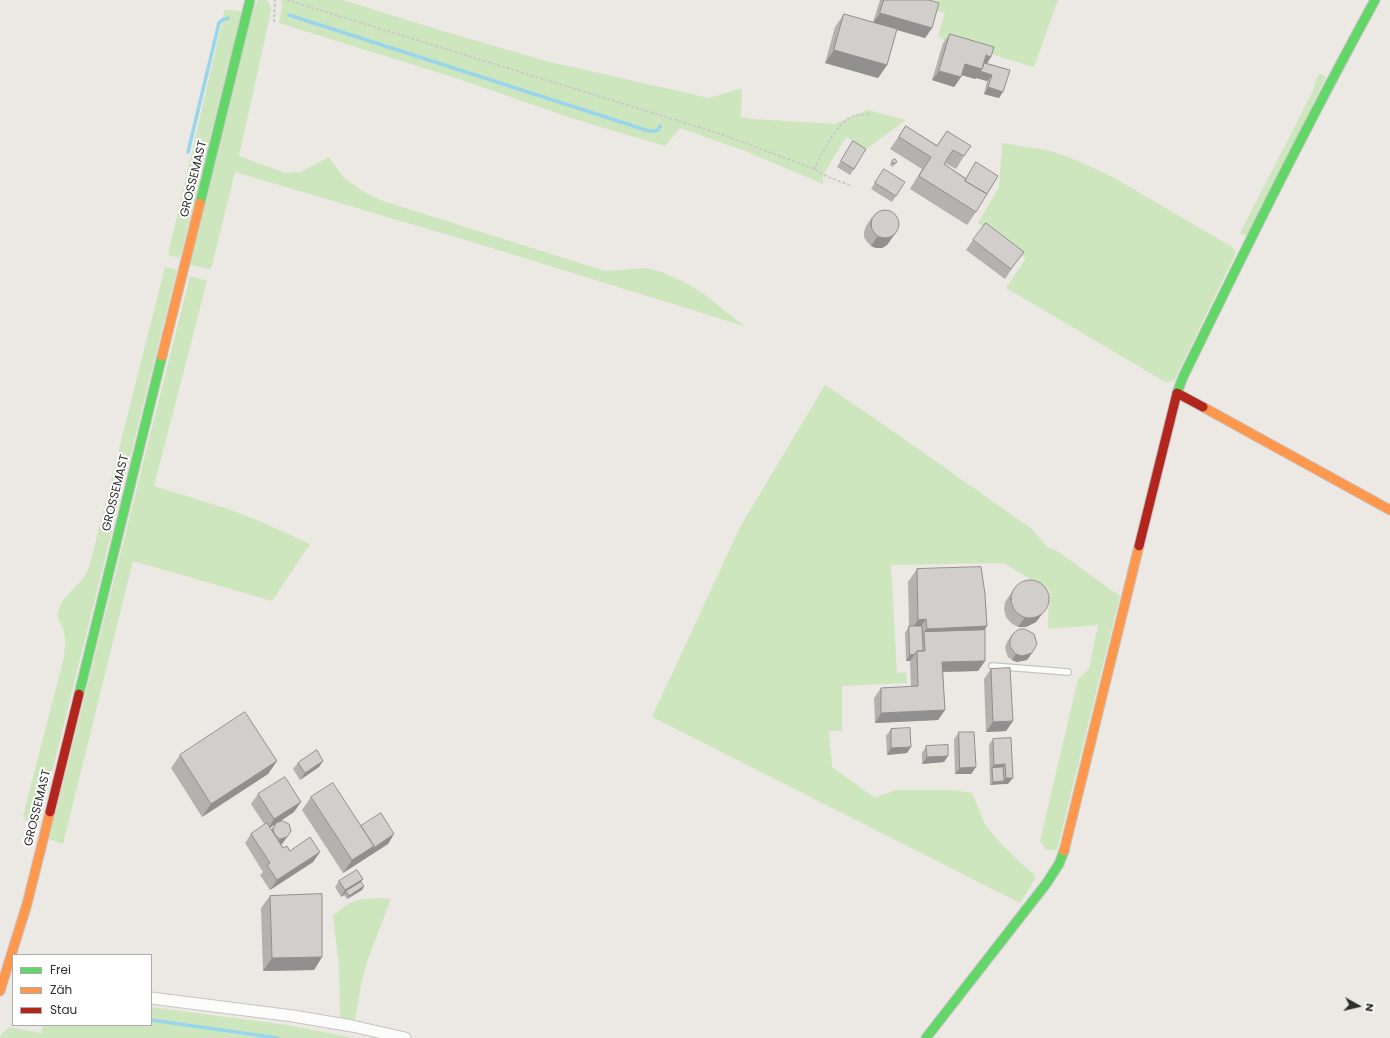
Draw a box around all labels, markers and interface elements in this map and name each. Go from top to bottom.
street label: GROSSEMAST [178,139,210,219]
street label: GROSSEMAST [100,453,132,533]
street label: GROSSEMAST [22,768,54,848]
legend [12,954,152,1026]
text: Frei [50,961,71,978]
text: Zäh [50,981,72,998]
north arrow [1338,986,1378,1026]
text: Stau [50,1001,77,1018]
text: N [1361,1002,1378,1013]

